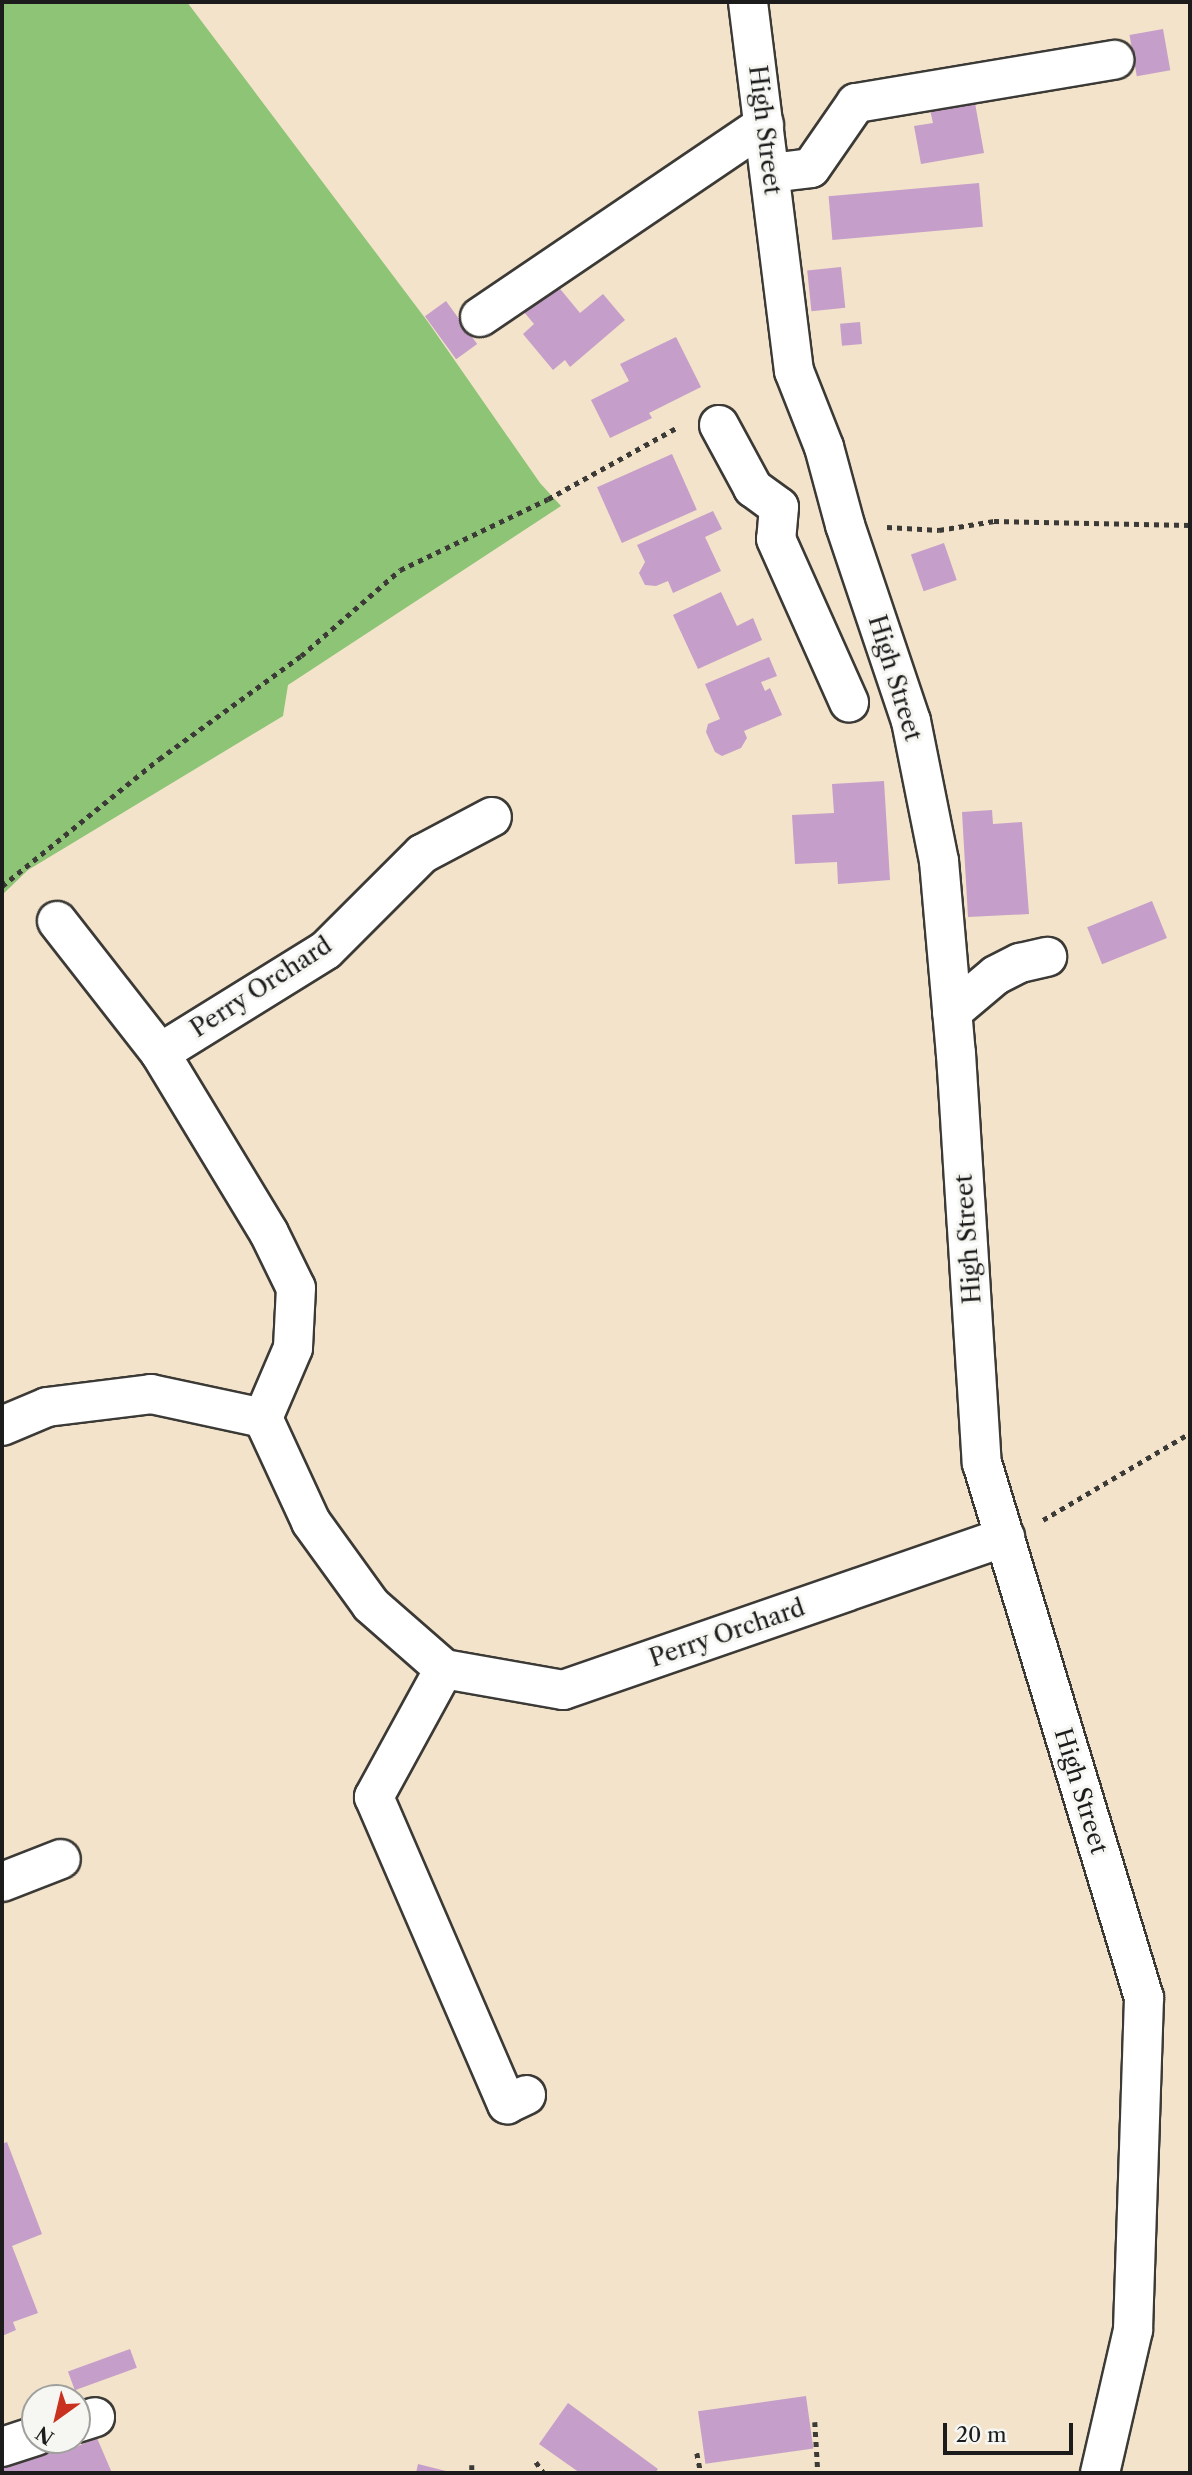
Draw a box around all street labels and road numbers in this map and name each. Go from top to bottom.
street label: High Street [743,64,787,196]
street label: High Street [862,612,928,744]
street label: Perry Orchard [185,931,337,1043]
street label: High Street [949,1173,987,1305]
street label: Perry Orchard [645,1593,809,1673]
street label: High Street [1048,1725,1114,1857]

